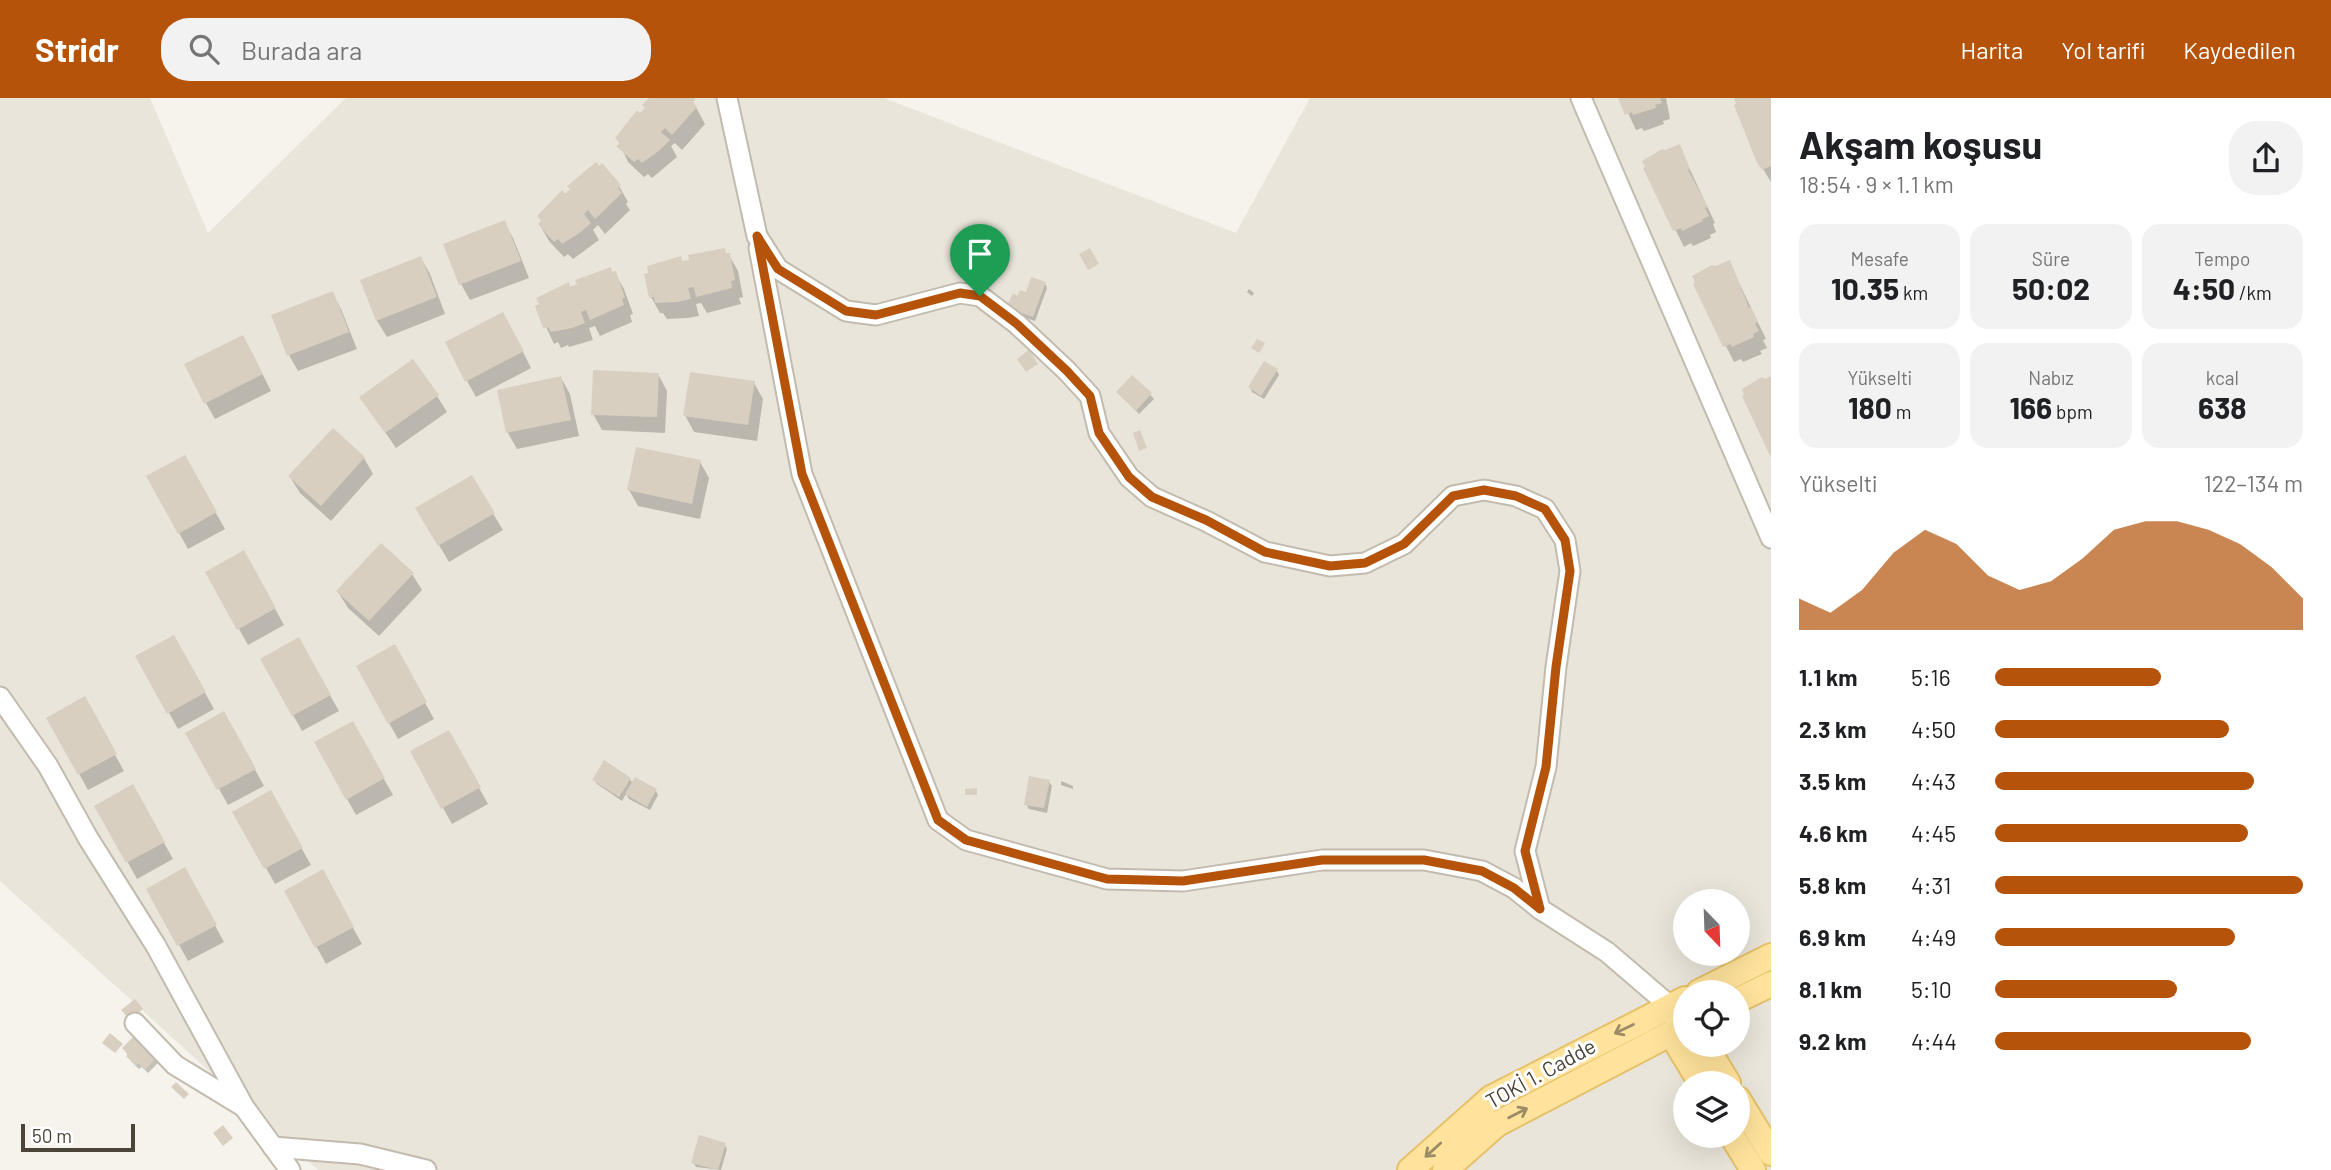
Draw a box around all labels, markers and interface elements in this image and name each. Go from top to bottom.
search box [161,18,651,81]
text: Stridr [35,29,119,69]
icon: search [185,30,223,68]
text: Burada ara [241,34,362,65]
text: Harita [1960,35,2023,64]
text: Yol tarifi [2061,35,2145,64]
text: Kaydedilen [2183,35,2296,64]
text: Akşam koşusu [1799,121,2042,167]
button: share [2229,121,2303,195]
text: 18:54 · 9 × 1.1 km [1799,170,1954,198]
pin [950,224,1010,296]
icon: arrive [961,235,999,273]
text: Mesafe [1851,247,1909,270]
text: Süre [2032,247,2070,270]
text: Tempo [2194,247,2250,270]
text: 10.35 [1831,270,1899,306]
text: 50:02 [2012,270,2090,306]
text: 4:50 [2173,270,2235,306]
text: km [1899,281,1928,304]
text: /km [2235,281,2272,304]
text: Yükselti [1847,366,1912,389]
text: Nabız [2028,366,2074,389]
text: kcal [2206,366,2239,389]
text: 180 [1848,389,1892,425]
text: 166 [2009,389,2052,425]
text: 638 [2198,389,2247,425]
text: m [1892,400,1911,423]
text: bpm [2052,400,2093,423]
text: Yükselti [1799,469,1877,497]
text: 122–134 m [2204,469,2303,497]
text: 1.1 km [1799,663,1858,691]
text: 5:16 [1911,663,1951,691]
text: 2.3 km [1799,715,1867,743]
text: 4:50 [1911,715,1956,743]
text: 3.5 km [1799,767,1866,795]
text: 4:43 [1911,767,1956,795]
text: 4.6 km [1799,819,1868,847]
text: 4:45 [1911,819,1956,847]
text: 5.8 km [1799,871,1866,899]
text: 4:31 [1911,871,1951,899]
north arrow [1673,889,1750,966]
map controls [1673,889,1750,1148]
text: 6.9 km [1799,923,1866,951]
text: 4:49 [1911,923,1956,951]
text: 8.1 km [1799,975,1862,1003]
text: 5:10 [1911,975,1952,1003]
button: locate [1673,980,1750,1057]
one-way arrow [1614,1023,1635,1037]
text: 9.2 km [1799,1027,1866,1055]
text: 4:44 [1911,1027,1957,1055]
street label: TOKİ 1. Cadde [1481,1032,1599,1113]
button: layers [1673,1071,1750,1148]
one-way arrow [1507,1105,1527,1119]
scale bar [21,1121,135,1153]
text: 50 m [32,1124,72,1147]
one-way arrow [1424,1142,1442,1158]

